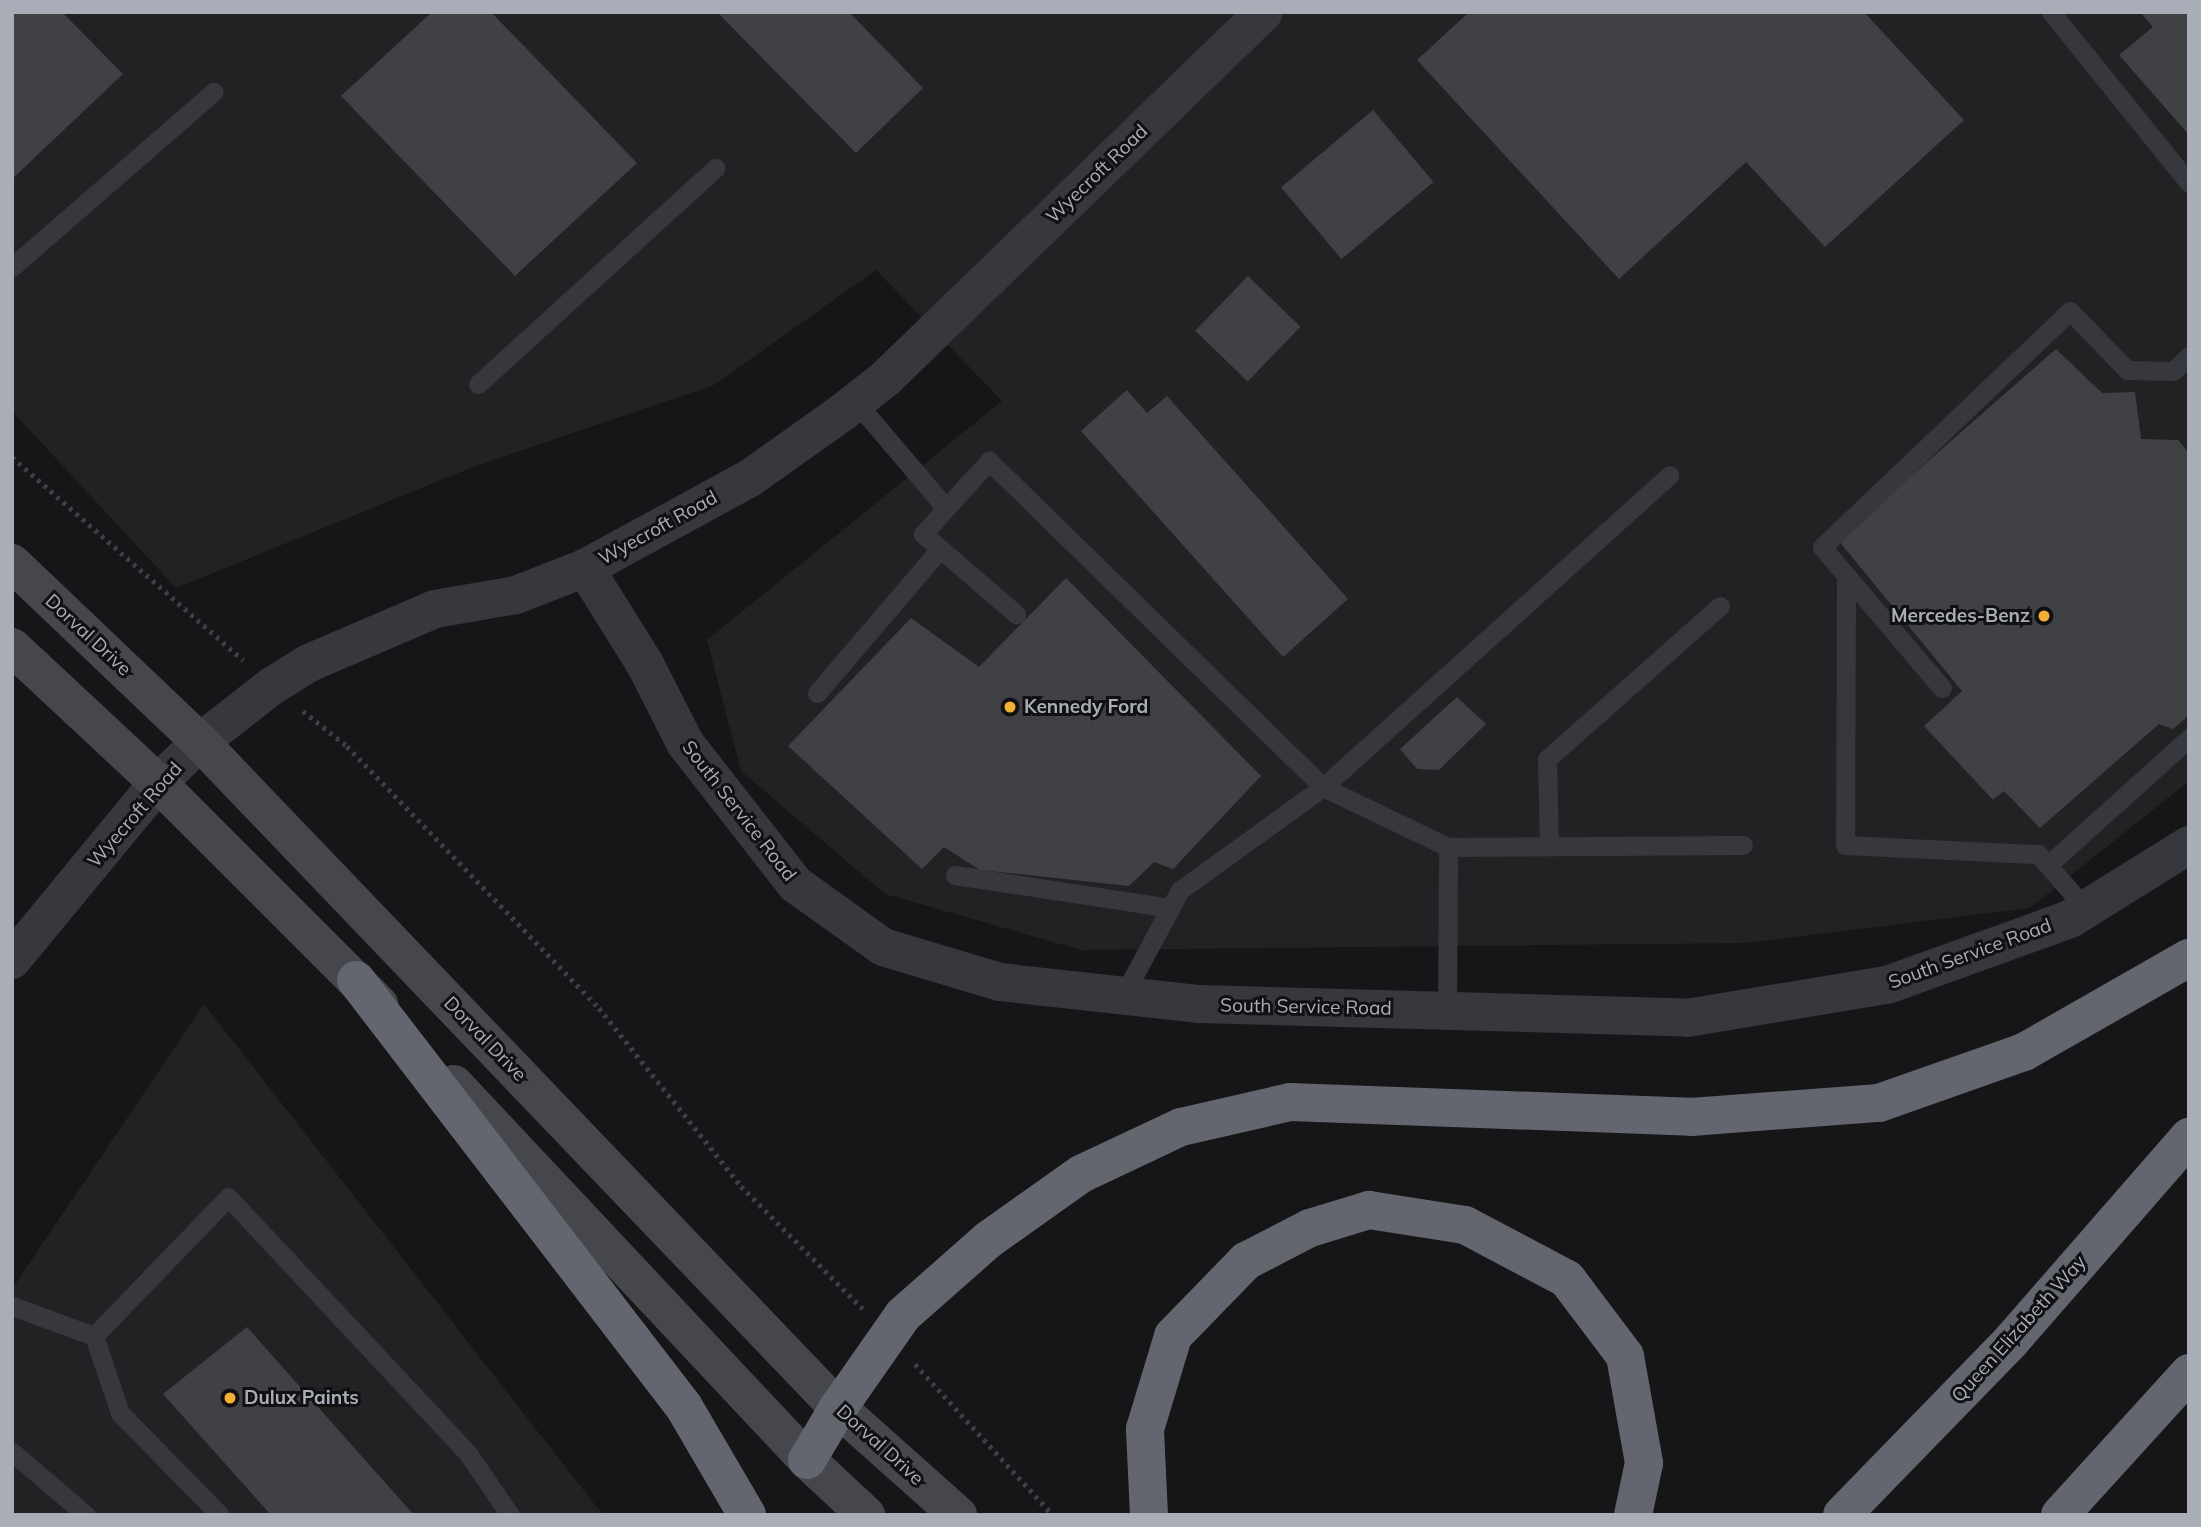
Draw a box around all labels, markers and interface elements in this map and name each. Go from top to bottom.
street label: Wyecroft Road [1042,120,1152,228]
street label: Wyecroft Road [595,486,721,570]
street label: Dorval Drive [40,589,136,681]
place label: Mercedes-Benz [1891,605,2030,627]
marker: Mercedes-Benz [2036,608,2052,624]
place label: Kennedy Ford [1024,696,1148,718]
marker: Kennedy Ford [1002,699,1018,715]
street label: South Service Road [677,736,801,886]
street label: Wyecroft Road [83,758,187,872]
street label: South Service Road [1885,914,2055,994]
street label: Dorval Drive [439,992,531,1086]
street label: South Service Road [1220,994,1392,1020]
street label: Queen Elizabeth Way [1947,1251,2091,1407]
place label: Dulux Paints [244,1387,359,1409]
marker: Dulux Paints [222,1390,238,1406]
street label: Dorval Drive [832,1400,928,1490]

